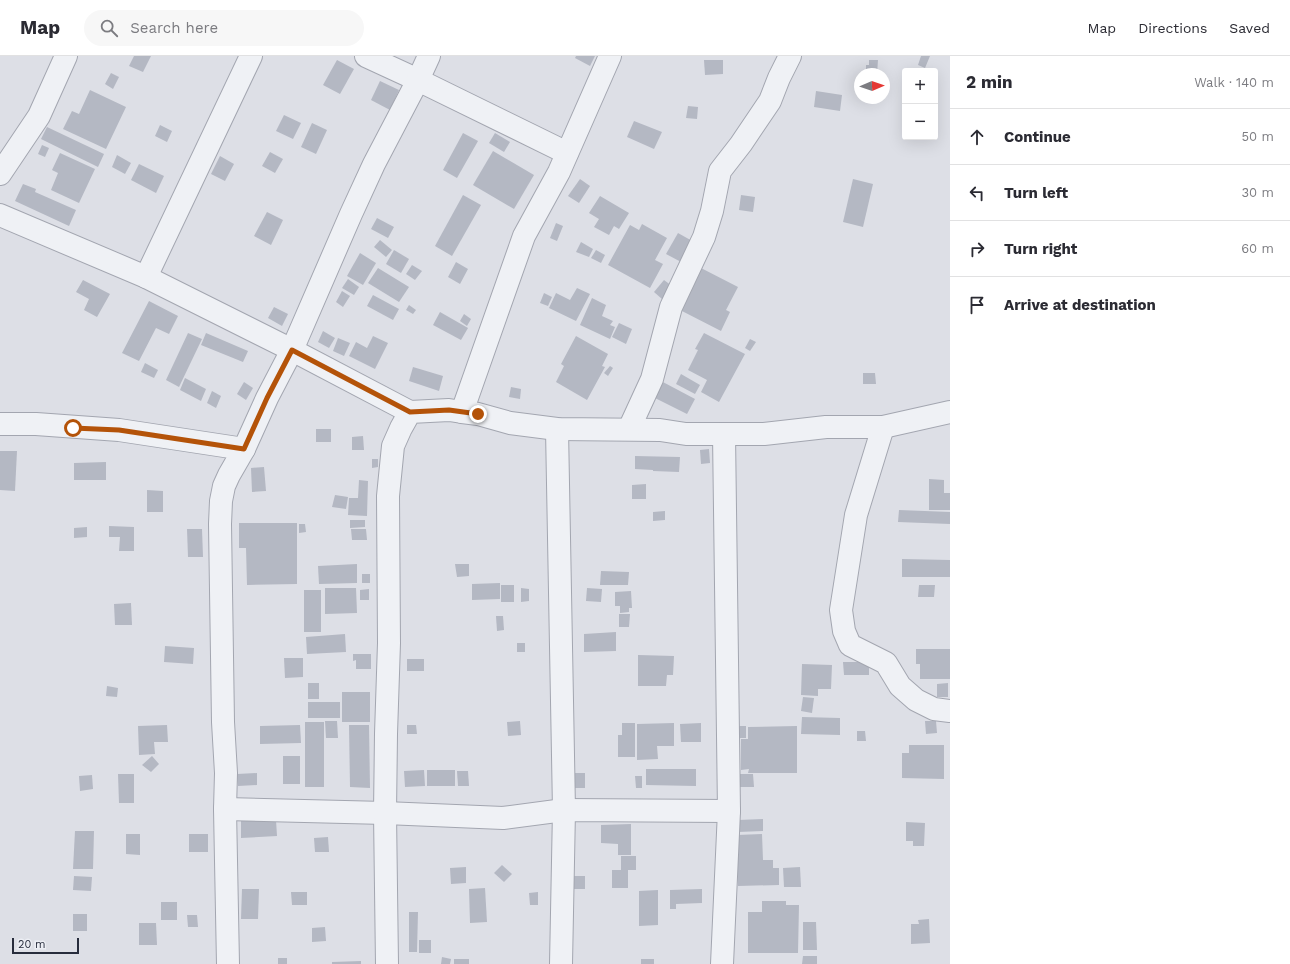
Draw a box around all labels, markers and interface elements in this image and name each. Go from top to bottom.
search box [84,10,364,46]
text: Map [20,16,60,39]
icon: search [98,17,120,39]
text: Search here [130,19,218,37]
text: Map [1088,20,1116,36]
text: Directions [1138,20,1207,36]
text: Saved [1229,20,1270,36]
north arrow [854,68,890,104]
map controls [902,68,938,140]
button: + [902,68,938,104]
text: 2 min [966,72,1012,92]
text: Walk · 140 m [1194,75,1274,90]
button: − [902,104,938,140]
icon: ahead [966,126,988,148]
text: Continue [1004,128,1071,146]
text: 50 m [1242,129,1274,144]
icon: left [966,182,988,204]
text: Turn left [1004,184,1068,202]
text: 30 m [1242,185,1274,200]
icon: right [966,238,988,260]
text: Turn right [1004,240,1077,258]
text: 60 m [1241,241,1274,256]
icon: arrive [966,294,988,316]
text: Arrive at destination [1004,296,1156,314]
route end [469,405,487,423]
route start [64,419,82,437]
scale bar [12,936,79,955]
text: 20 m [18,938,46,951]

